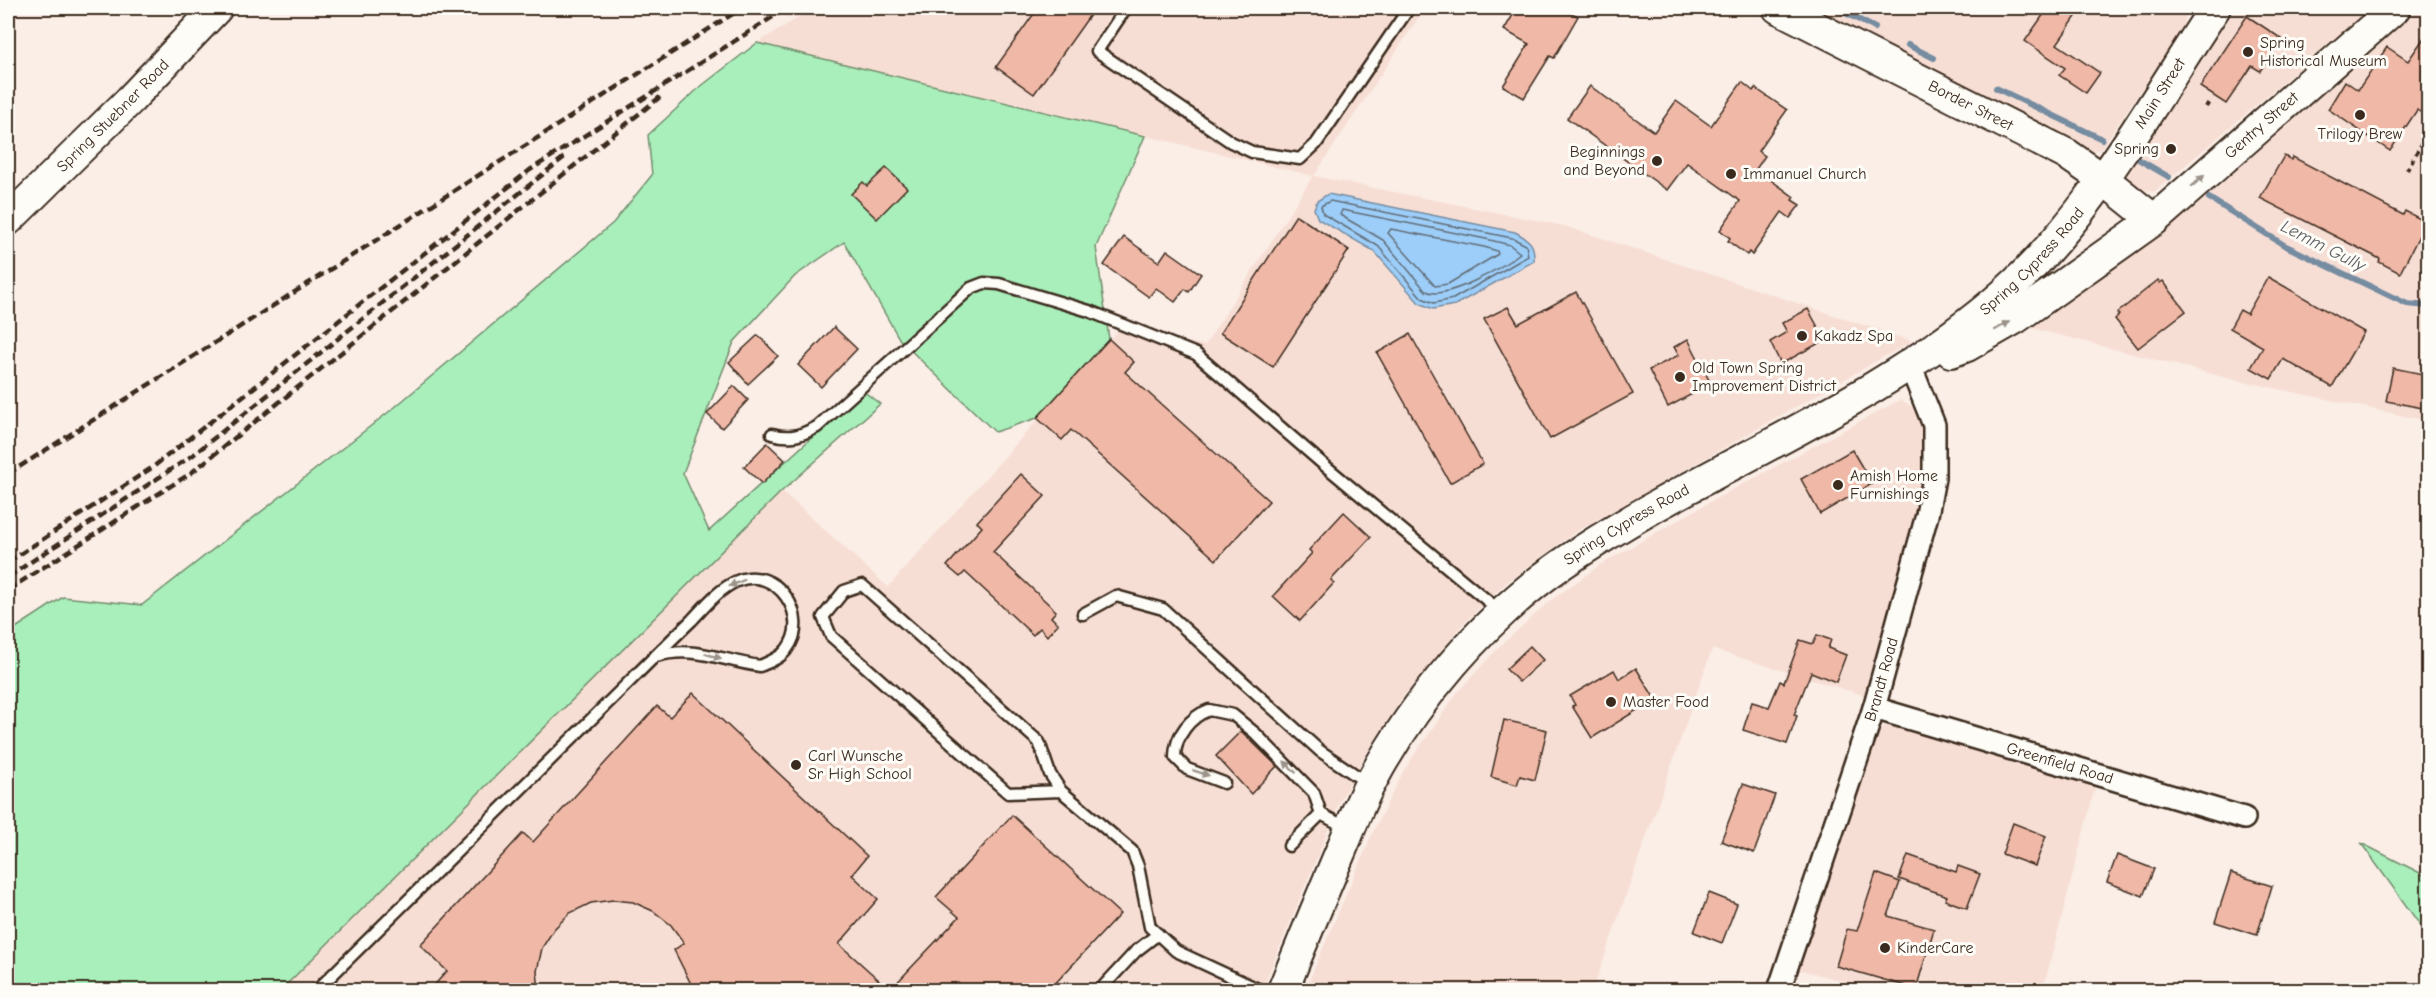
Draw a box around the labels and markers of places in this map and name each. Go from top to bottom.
place label: Spring Historical Museum [2260,34,2387,70]
marker: Spring Historical Museum [2241,45,2255,59]
marker: Trilogy Brew [2353,108,2367,122]
place label: Trilogy Brew [2318,125,2403,143]
place label: Spring [2114,140,2159,158]
marker: Spring [2164,142,2178,156]
place label: Beginnings and Beyond [1563,143,1645,179]
marker: Beginnings and Beyond [1650,154,1664,168]
place label: Immanuel Church [1743,165,1867,183]
marker: Immanuel Church [1724,167,1738,181]
place label: Kakadz Spa [1814,327,1893,345]
marker: Kakadz Spa [1795,329,1809,343]
place label: Old Town Spring Improvement District [1692,359,1836,395]
marker: Old Town Spring Improvement District [1673,370,1687,384]
place label: Amish Home Furnishings [1850,467,1938,503]
marker: Amish Home Furnishings [1831,478,1845,492]
place label: Master Food [1623,693,1709,711]
marker: Master Food [1604,695,1618,709]
place label: Carl Wunsche Sr High School [808,747,912,783]
marker: Carl Wunsche Sr High School [789,758,803,772]
place label: KinderCare [1897,939,1973,957]
marker: KinderCare [1878,941,1892,955]

